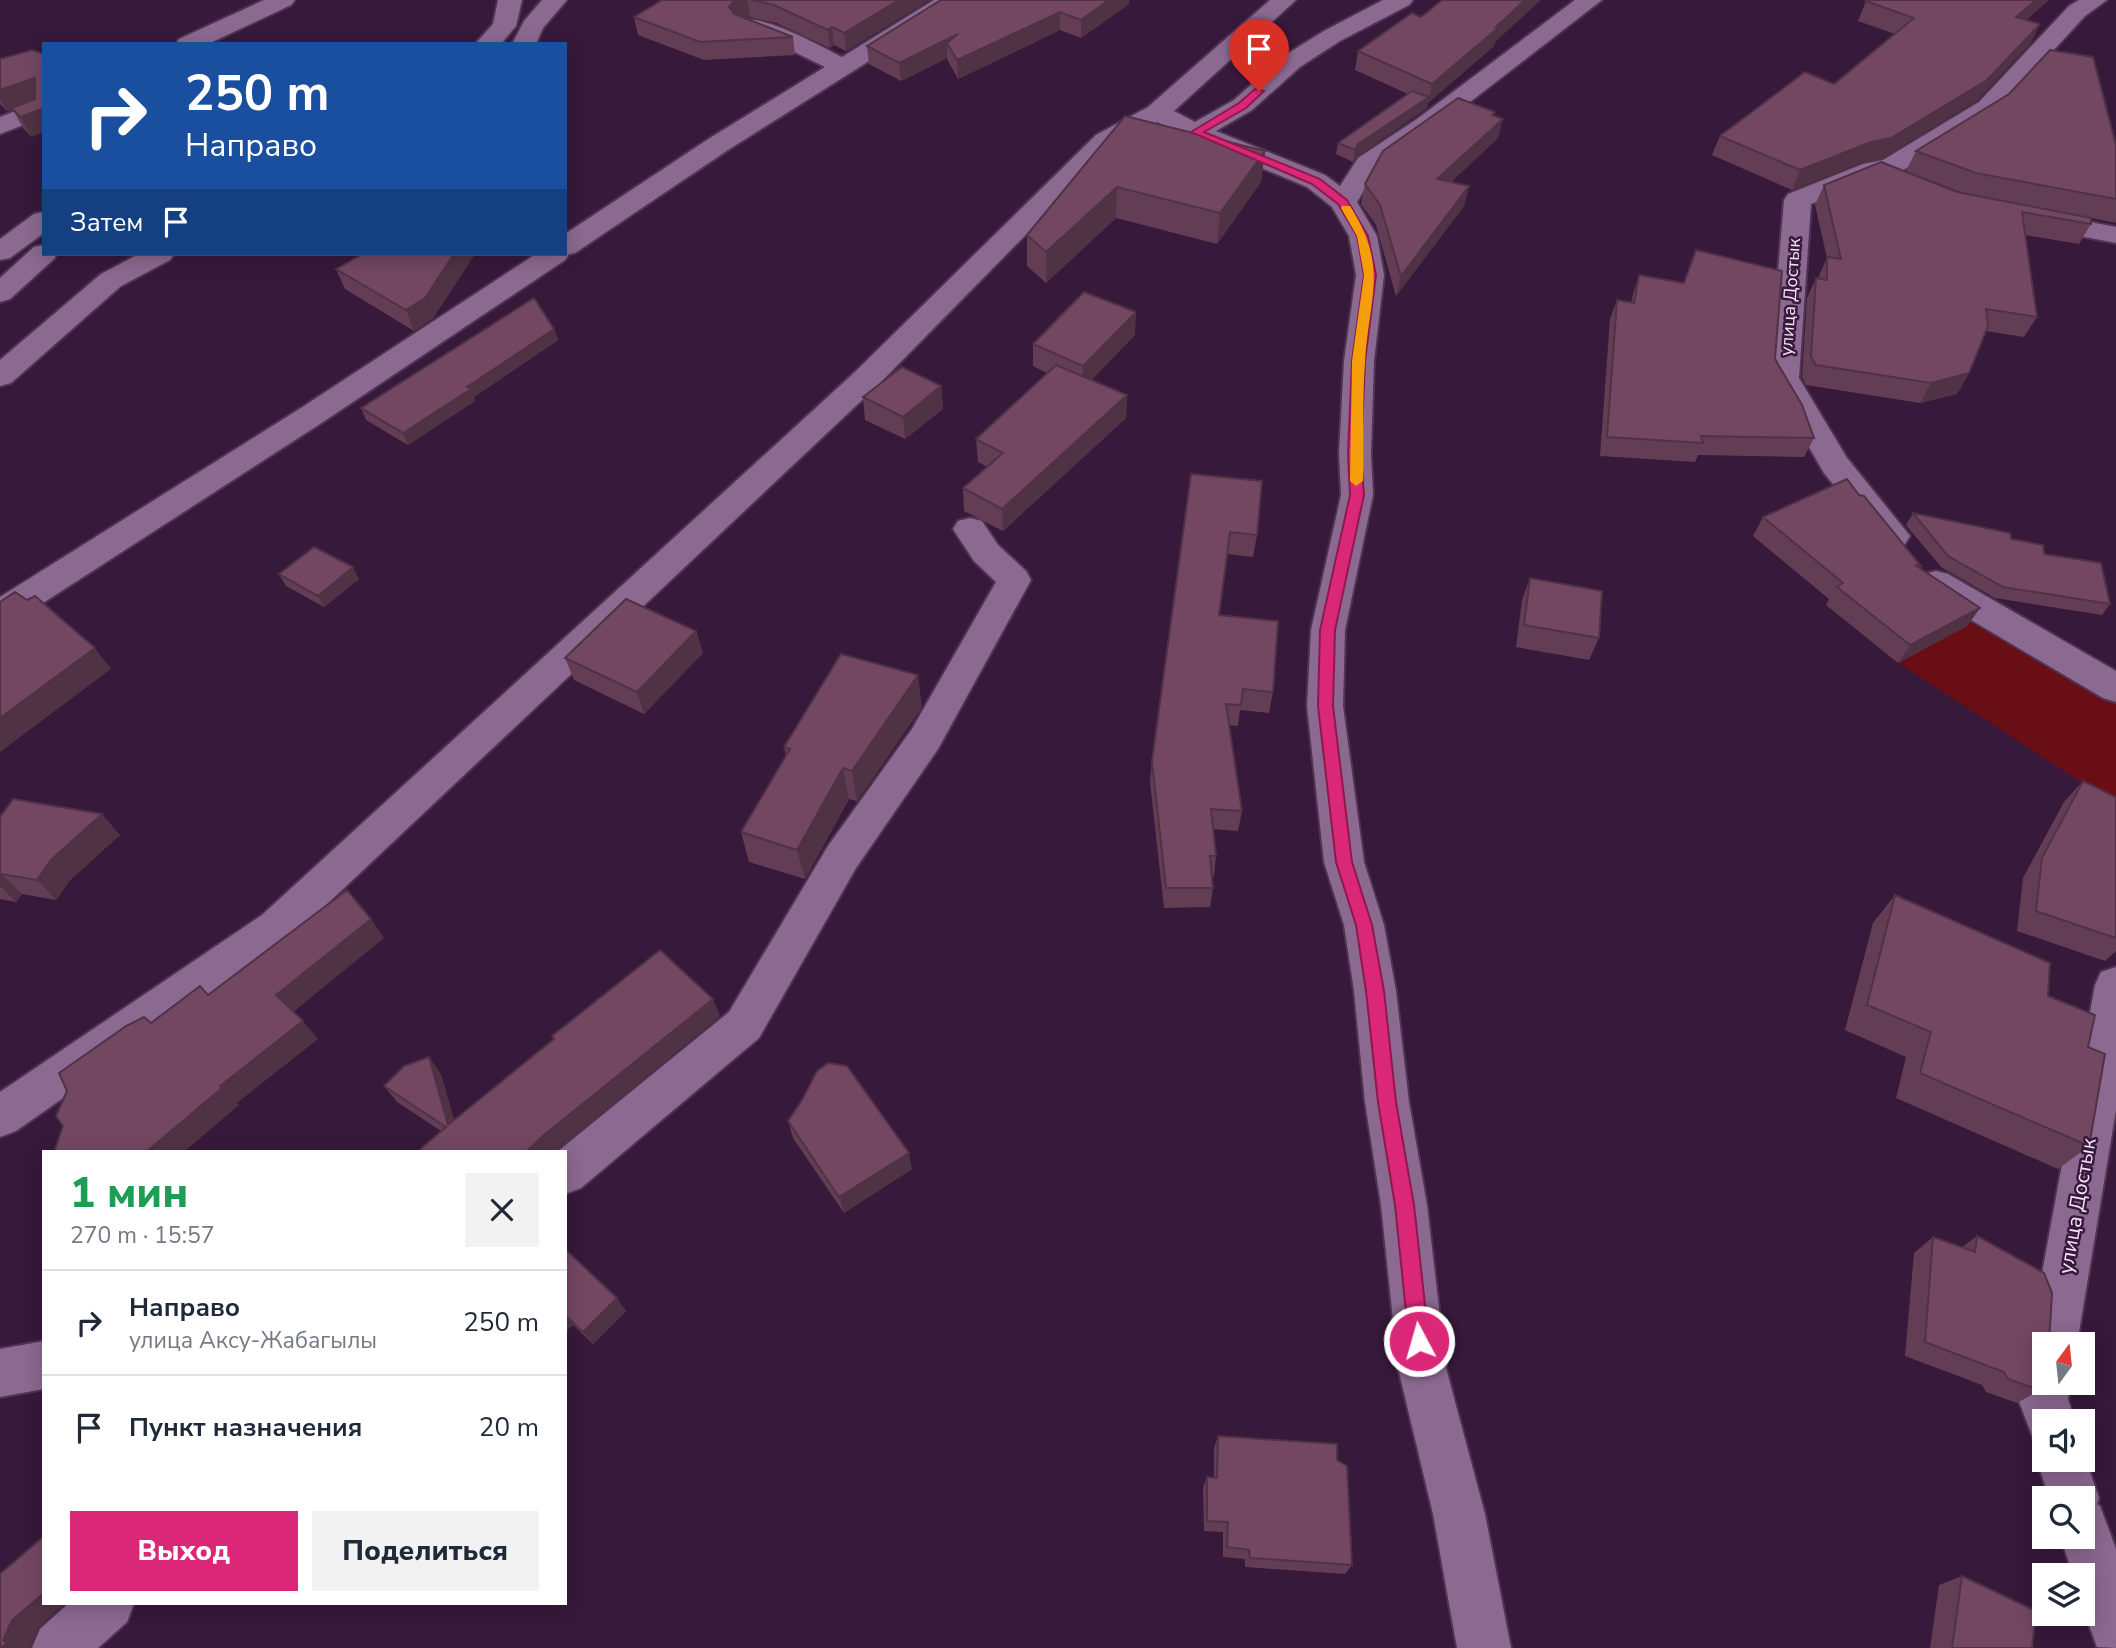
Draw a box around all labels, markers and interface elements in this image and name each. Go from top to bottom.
pin [1229,19,1289,91]
icon: arrive [1240,30,1278,68]
text: 250 m [185,60,329,127]
icon: right [70,70,161,161]
text: Направо [185,124,317,167]
icon: arrive [157,203,195,241]
text: Затем [70,205,143,240]
street label: улица Достык [1774,237,1806,357]
street label: улица Достык [2051,1135,2103,1276]
text: 1 мин [70,1165,188,1222]
button: close [465,1173,539,1247]
text: 270 m · 15:57 [70,1220,215,1251]
text: Направо [129,1290,240,1325]
icon: right [70,1304,108,1342]
position arrow [1382,1304,1456,1378]
text: 250 m [463,1305,539,1340]
text: улица Аксу-Жабагылы [129,1325,377,1356]
north arrow [2032,1332,2095,1395]
map controls [2032,1332,2095,1626]
icon: arrive [70,1409,108,1447]
button: sound [2032,1409,2095,1472]
text: Пункт назначения [129,1410,362,1445]
text: 20 m [479,1410,539,1445]
button: search [2032,1486,2095,1549]
button: Выход [70,1511,298,1591]
button: Поделиться [312,1511,539,1591]
button: layers [2032,1563,2095,1626]

